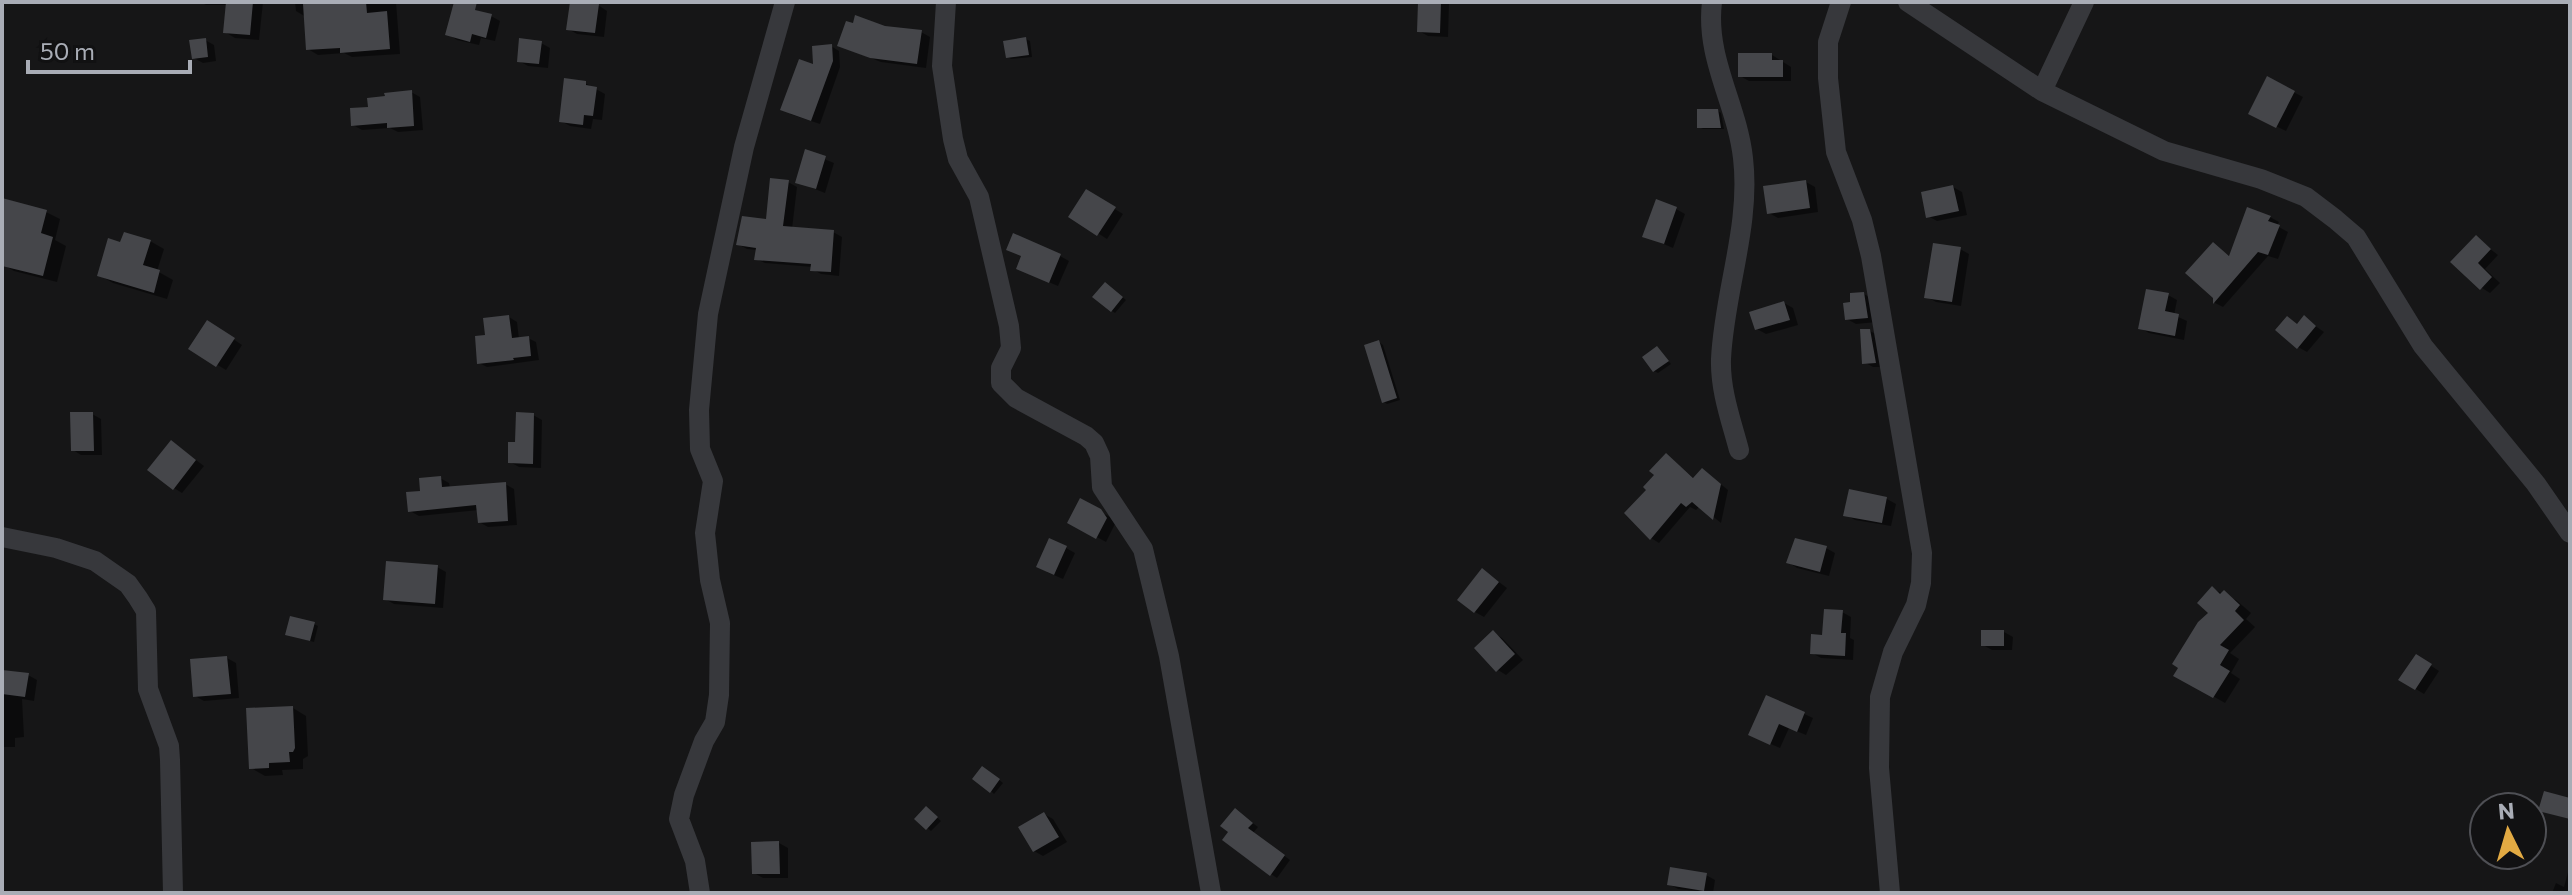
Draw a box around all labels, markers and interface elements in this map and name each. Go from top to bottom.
scale bar [28,24,190,74]
text: 50 m [40,36,95,65]
north arrow [2468,791,2548,871]
text: N [2497,796,2516,825]

